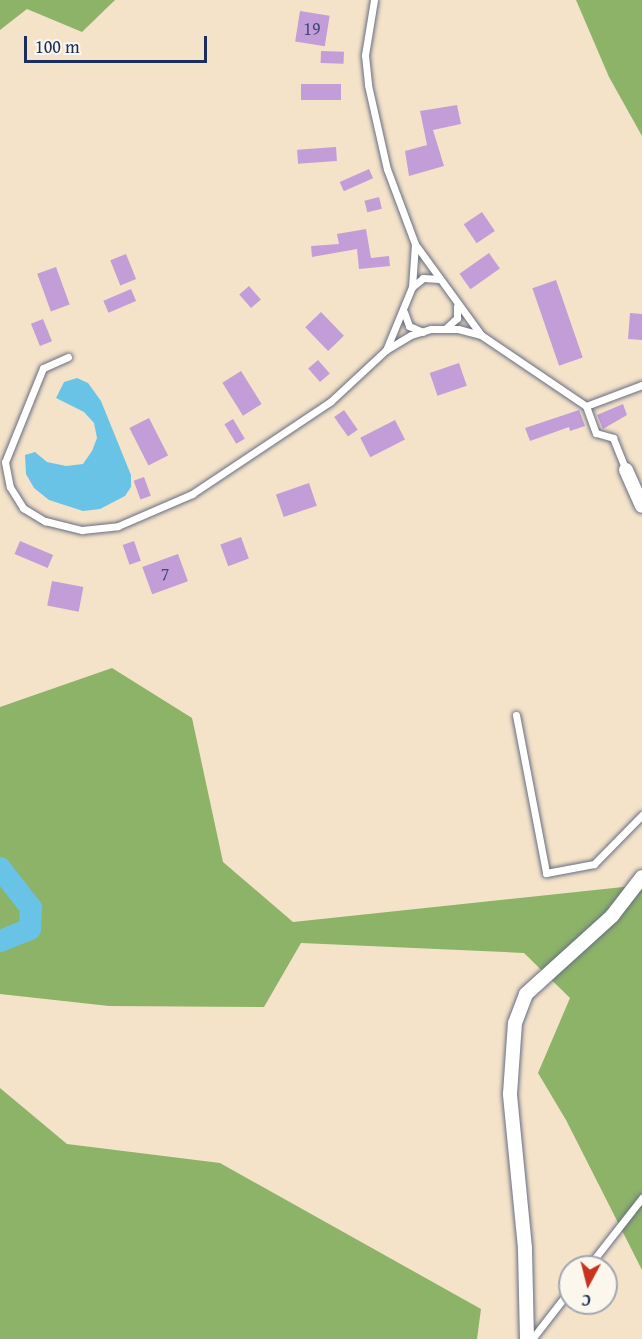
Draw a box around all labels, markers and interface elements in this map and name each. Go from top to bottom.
house number: 19 [303,18,321,40]
scale bar [27,24,210,62]
text: 100 m [35,33,80,60]
house number: 7 [161,563,169,585]
north arrow [558,1255,618,1315]
text: С [580,1288,592,1313]

